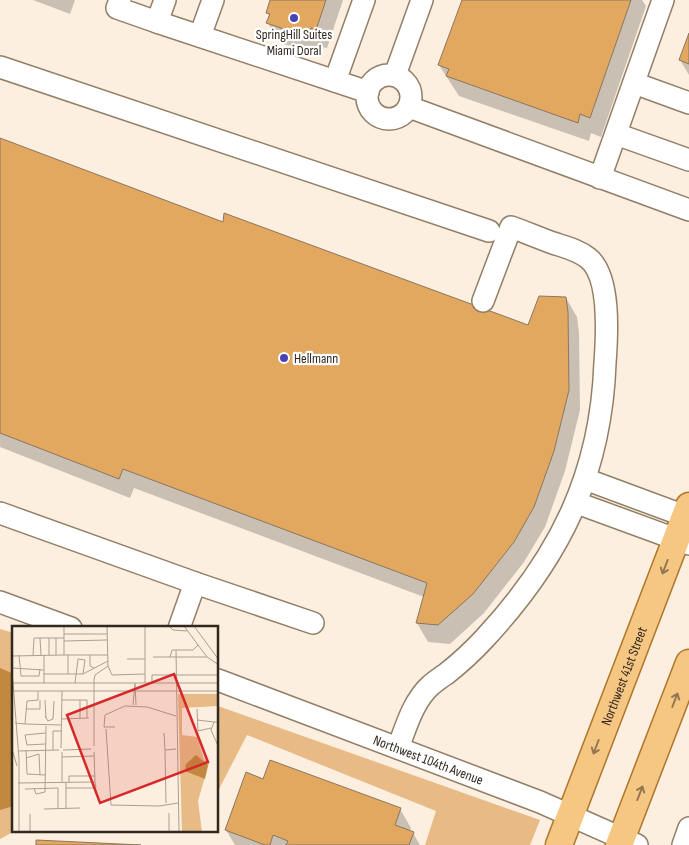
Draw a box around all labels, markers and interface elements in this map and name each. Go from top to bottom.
marker: SpringHill Suites Miami Doral [288,12,300,24]
place label: SpringHill Suites Miami Doral [256,26,332,59]
place label: Hellmann [294,350,338,367]
marker: Hellmann [278,352,290,364]
one-way arrow [660,559,669,575]
street label: Northwest 41st Street [598,624,651,728]
inset map [12,626,219,832]
one-way arrow [671,693,680,708]
street label: Northwest 104th Avenue [371,732,486,789]
one-way arrow [591,739,600,754]
one-way arrow [636,785,645,800]

